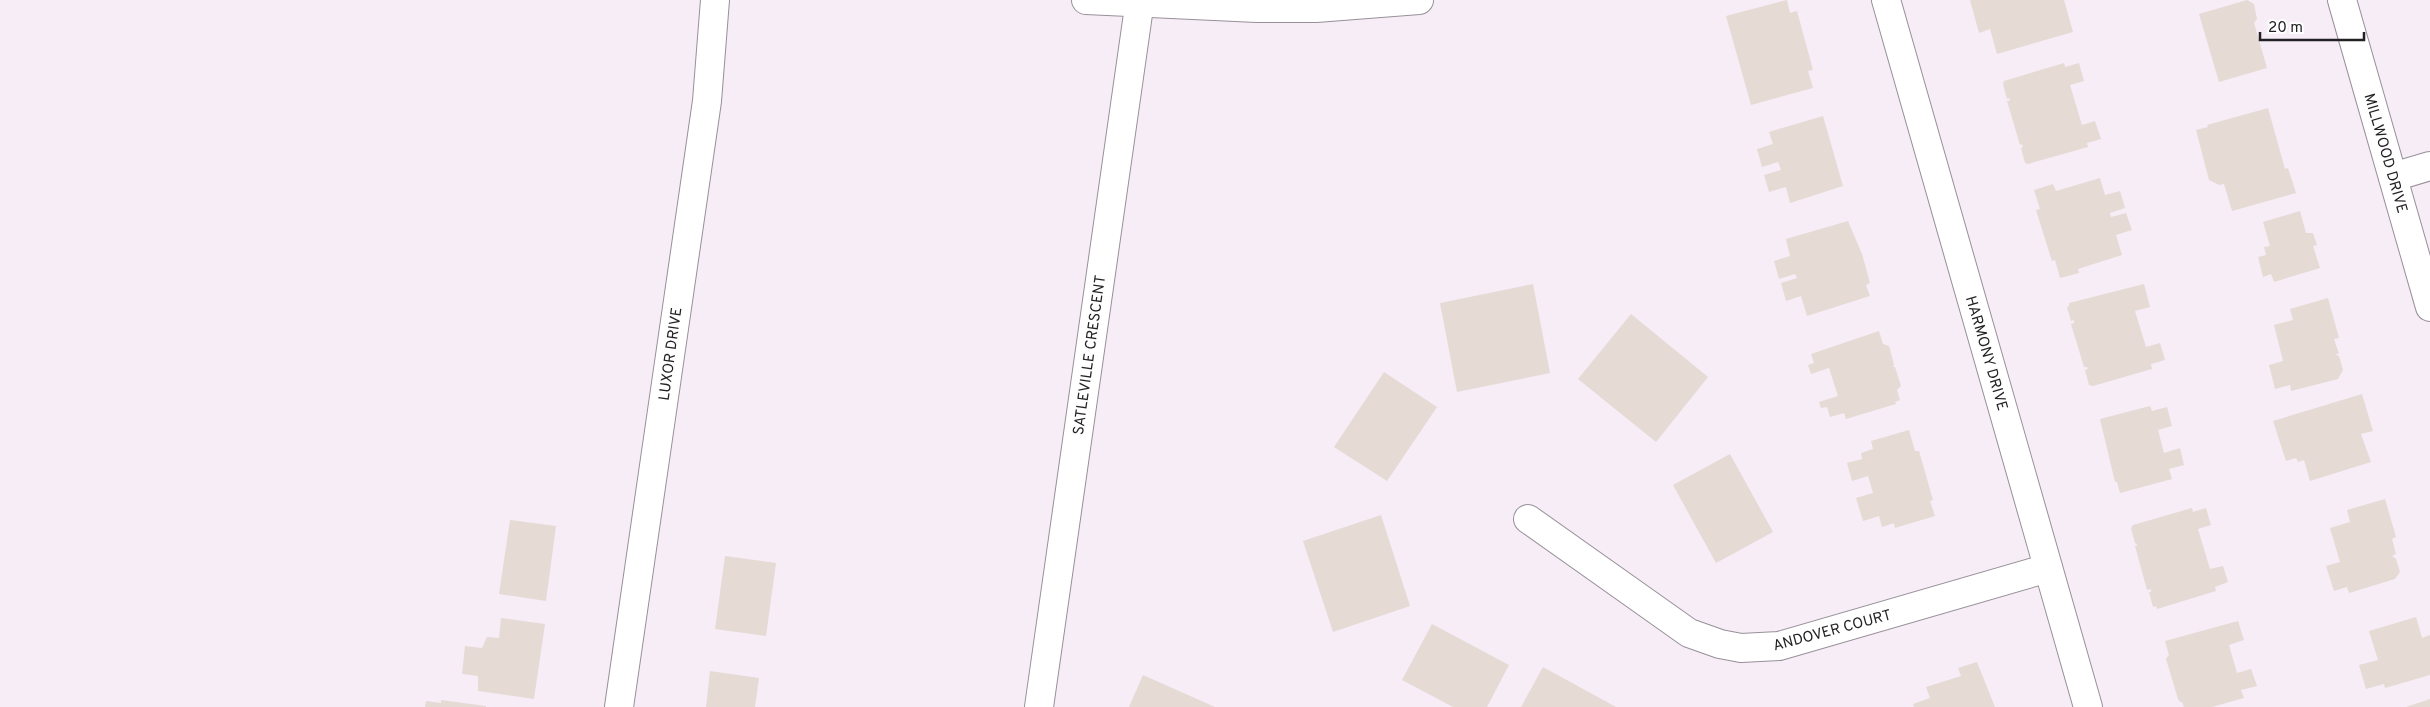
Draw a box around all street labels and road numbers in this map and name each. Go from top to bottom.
street label: MILLWOOD DRIVE [2358,91,2411,215]
street label: SATLEVILLE CRESCENT [1070,274,1111,436]
street label: HARMONY DRIVE [1960,294,2011,413]
street label: LUXOR DRIVE [656,306,687,402]
street label: ANDOVER COURT [1771,606,1894,656]

